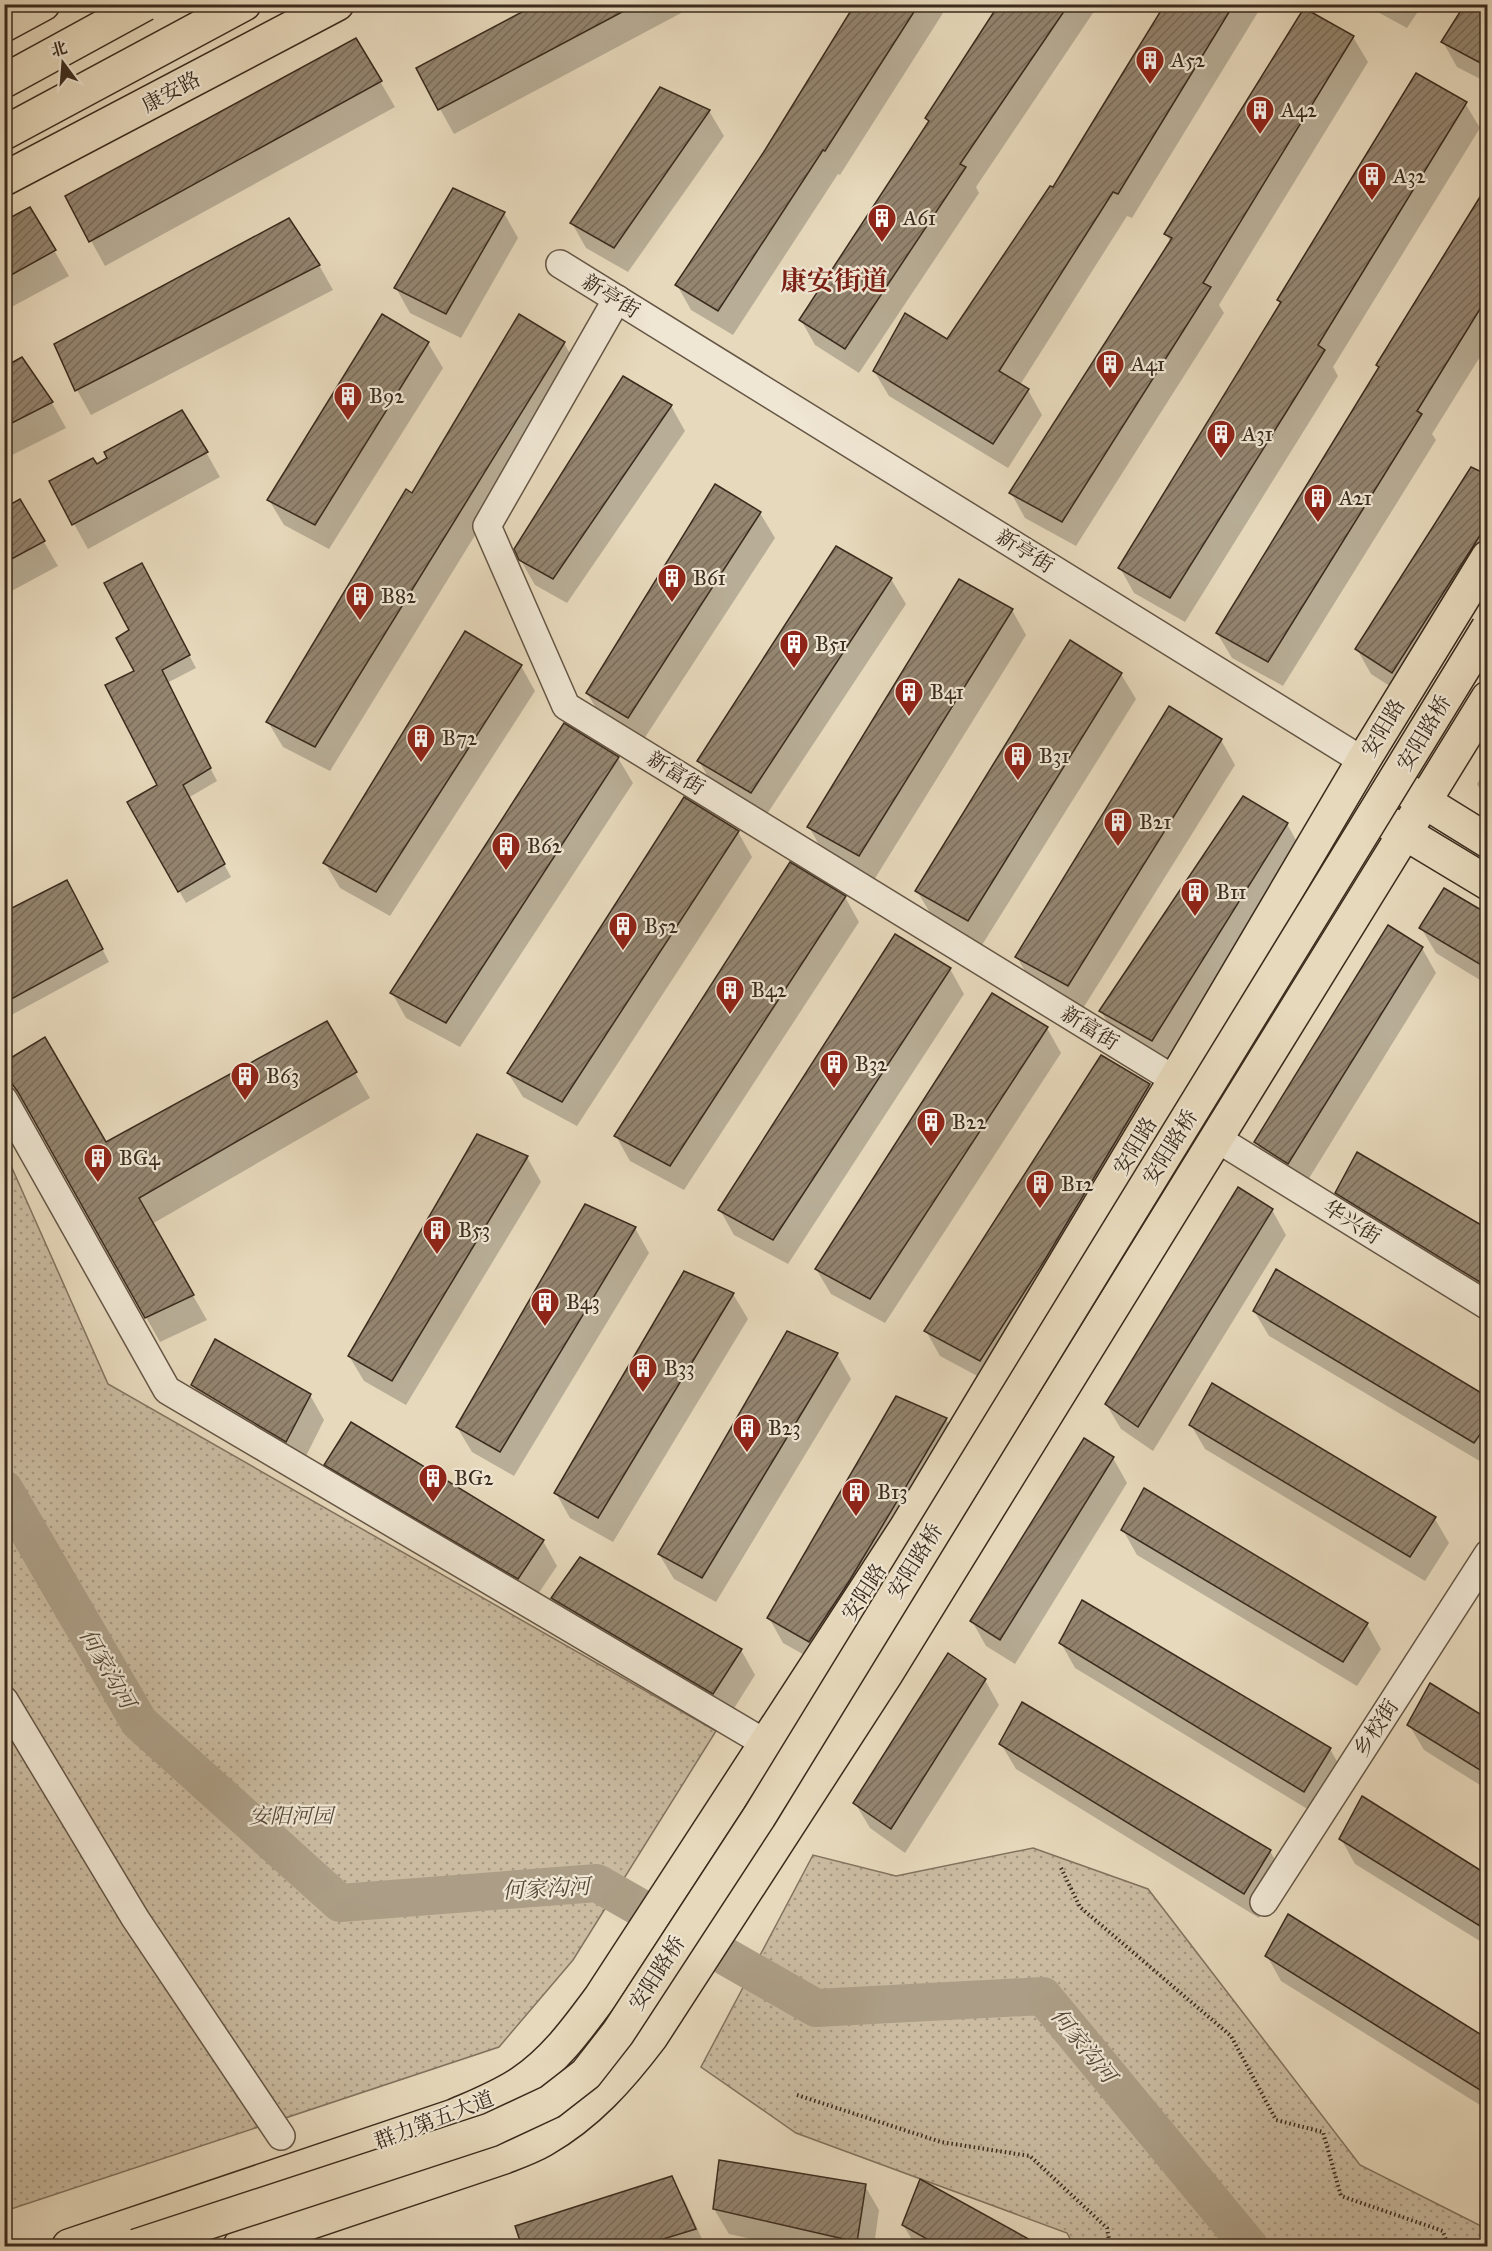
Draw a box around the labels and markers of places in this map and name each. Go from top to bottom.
building icon: A52 [1134,44,1166,86]
place label: A52 [1170,47,1206,73]
building icon: A42 [1244,94,1276,136]
place label: A42 [1280,97,1318,123]
building icon: A32 [1356,160,1388,202]
place label: A32 [1392,163,1427,189]
building icon: A61 [866,202,898,244]
place label: A61 [902,205,936,231]
building icon: A41 [1094,348,1126,390]
place label: A41 [1130,351,1165,377]
building icon: B92 [332,380,364,422]
place label: B92 [369,383,405,409]
building icon: A31 [1205,418,1237,460]
place label: A31 [1241,421,1273,447]
building icon: A21 [1302,482,1334,524]
place label: A21 [1338,485,1372,511]
building icon: B61 [656,562,688,604]
place label: B61 [693,565,726,591]
building icon: B82 [344,580,376,622]
place label: B82 [381,583,417,609]
building icon: B51 [778,628,810,670]
place label: B51 [815,631,847,657]
building icon: B41 [893,676,925,718]
place label: B41 [930,679,964,705]
building icon: B72 [405,722,437,764]
place label: B72 [442,725,478,751]
building icon: B31 [1002,740,1034,782]
place label: B31 [1039,743,1070,769]
building icon: B21 [1102,806,1134,848]
place label: B21 [1139,809,1172,835]
building icon: B62 [490,830,522,872]
place label: B62 [527,833,563,859]
building icon: B11 [1179,876,1211,918]
place label: B11 [1216,879,1246,905]
building icon: B52 [607,910,639,952]
place label: B52 [644,913,679,939]
building icon: B42 [714,974,746,1016]
place label: B42 [751,977,788,1003]
building icon: B32 [818,1048,850,1090]
place label: B32 [855,1051,888,1077]
building icon: B63 [229,1060,261,1102]
place label: B63 [266,1063,299,1089]
building icon: B22 [915,1106,947,1148]
place label: B22 [952,1109,987,1135]
building icon: BG4 [82,1142,114,1184]
place label: BG4 [119,1145,161,1171]
building icon: B12 [1024,1168,1056,1210]
place label: B12 [1061,1171,1094,1197]
building icon: B53 [421,1214,453,1256]
place label: B53 [458,1217,490,1243]
building icon: B43 [529,1286,561,1328]
place label: B43 [566,1289,600,1315]
building icon: B33 [627,1352,659,1394]
place label: B33 [664,1355,695,1381]
building icon: B23 [731,1412,763,1454]
place label: B23 [768,1415,801,1441]
building icon: BG2 [417,1462,449,1504]
place label: BG2 [454,1465,494,1491]
building icon: B13 [840,1476,872,1518]
place label: B13 [877,1479,908,1505]

